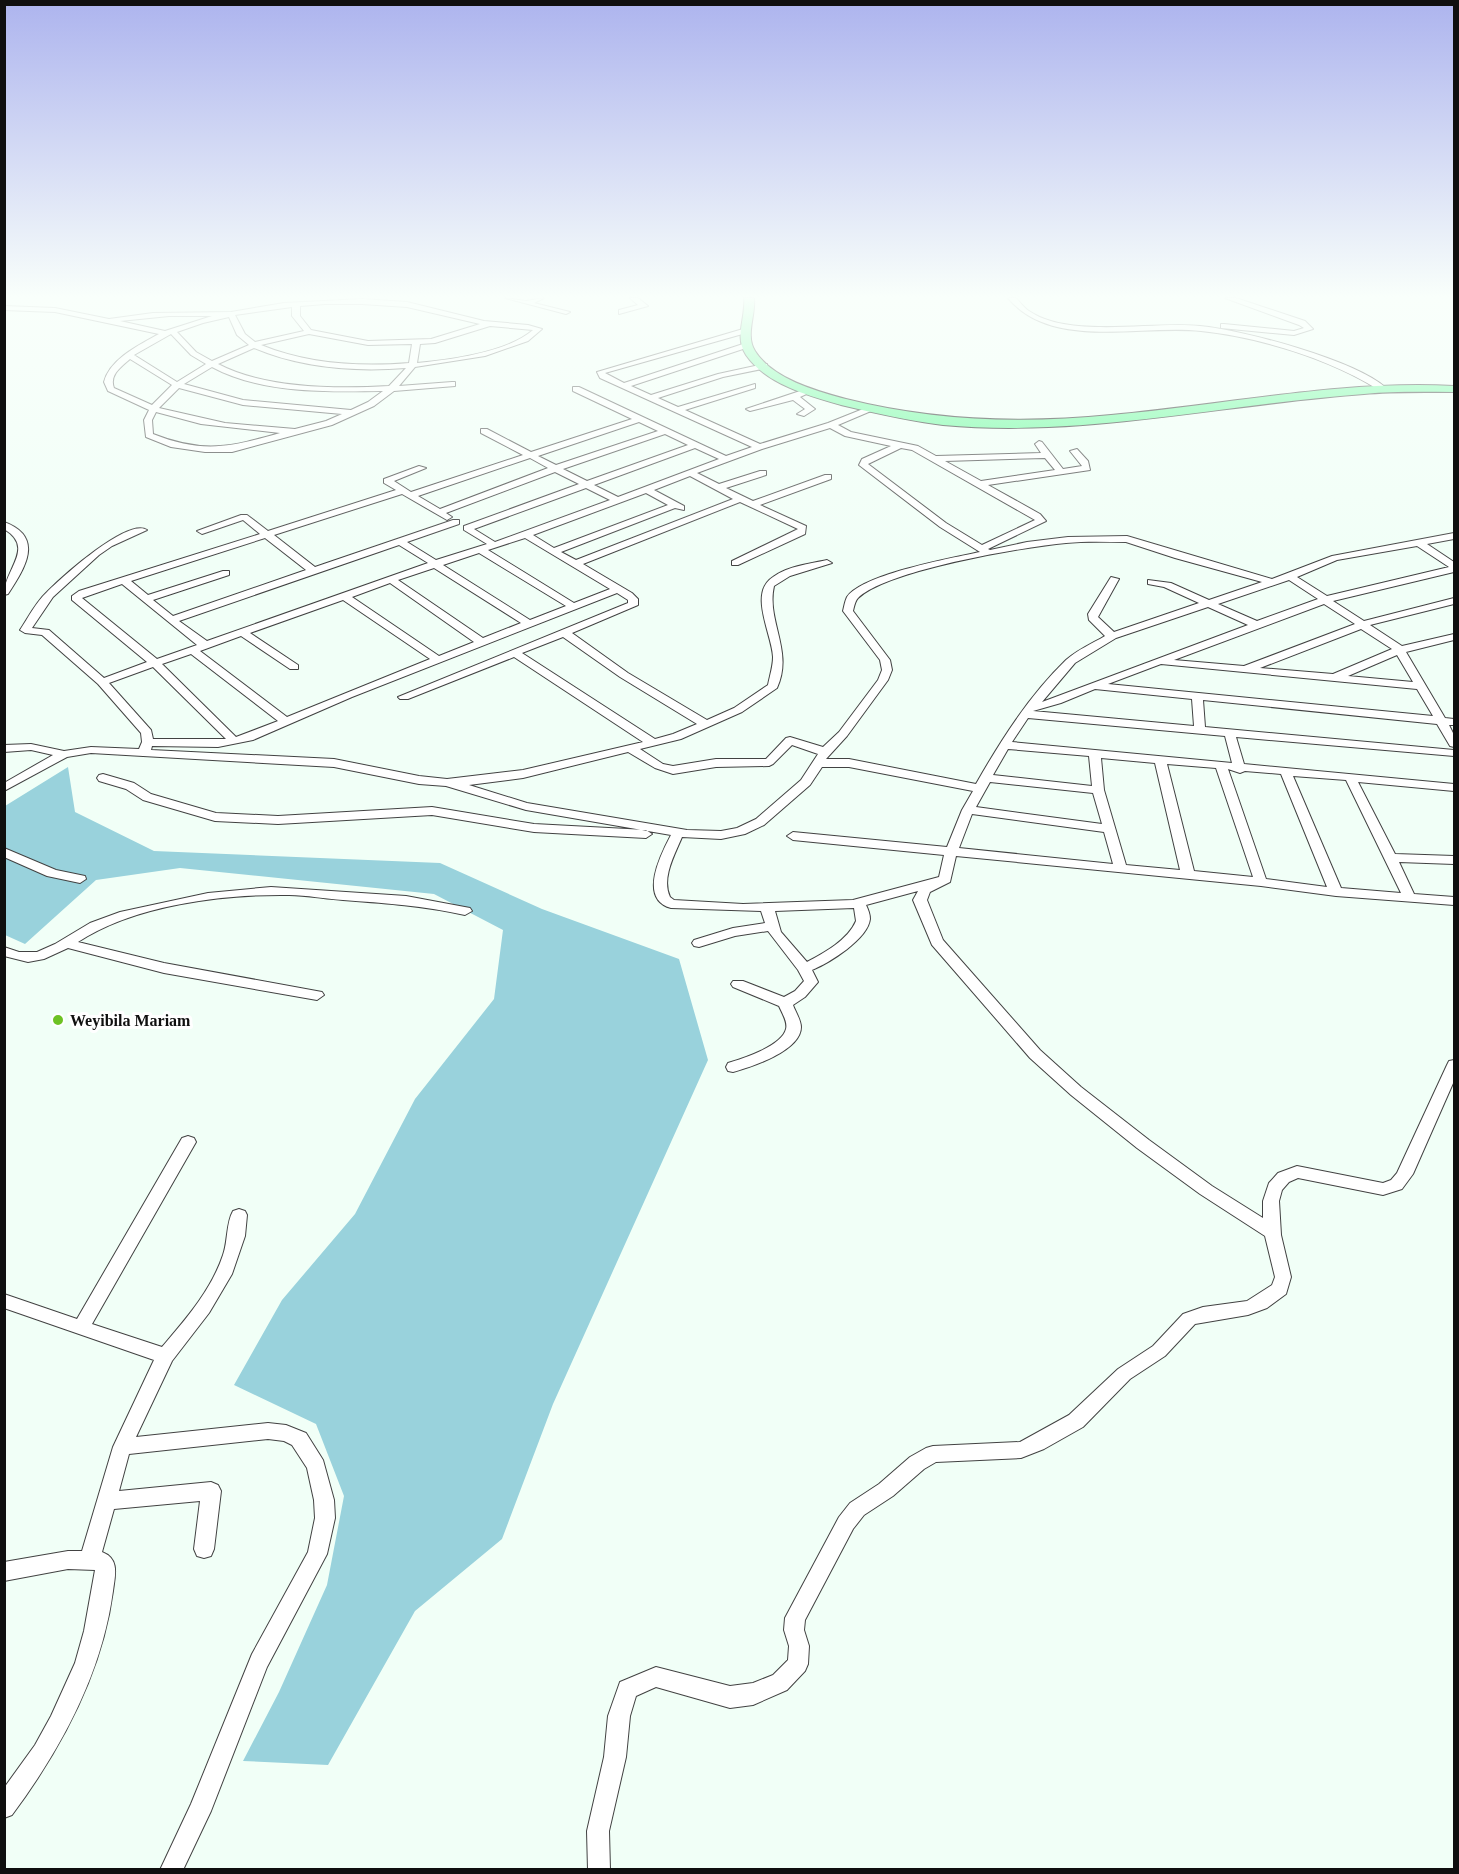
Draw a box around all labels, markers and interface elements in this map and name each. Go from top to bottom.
place label: Weyibila Mariam [70,1012,191,1030]
marker: Weyibila Mariam [51,1013,65,1027]

